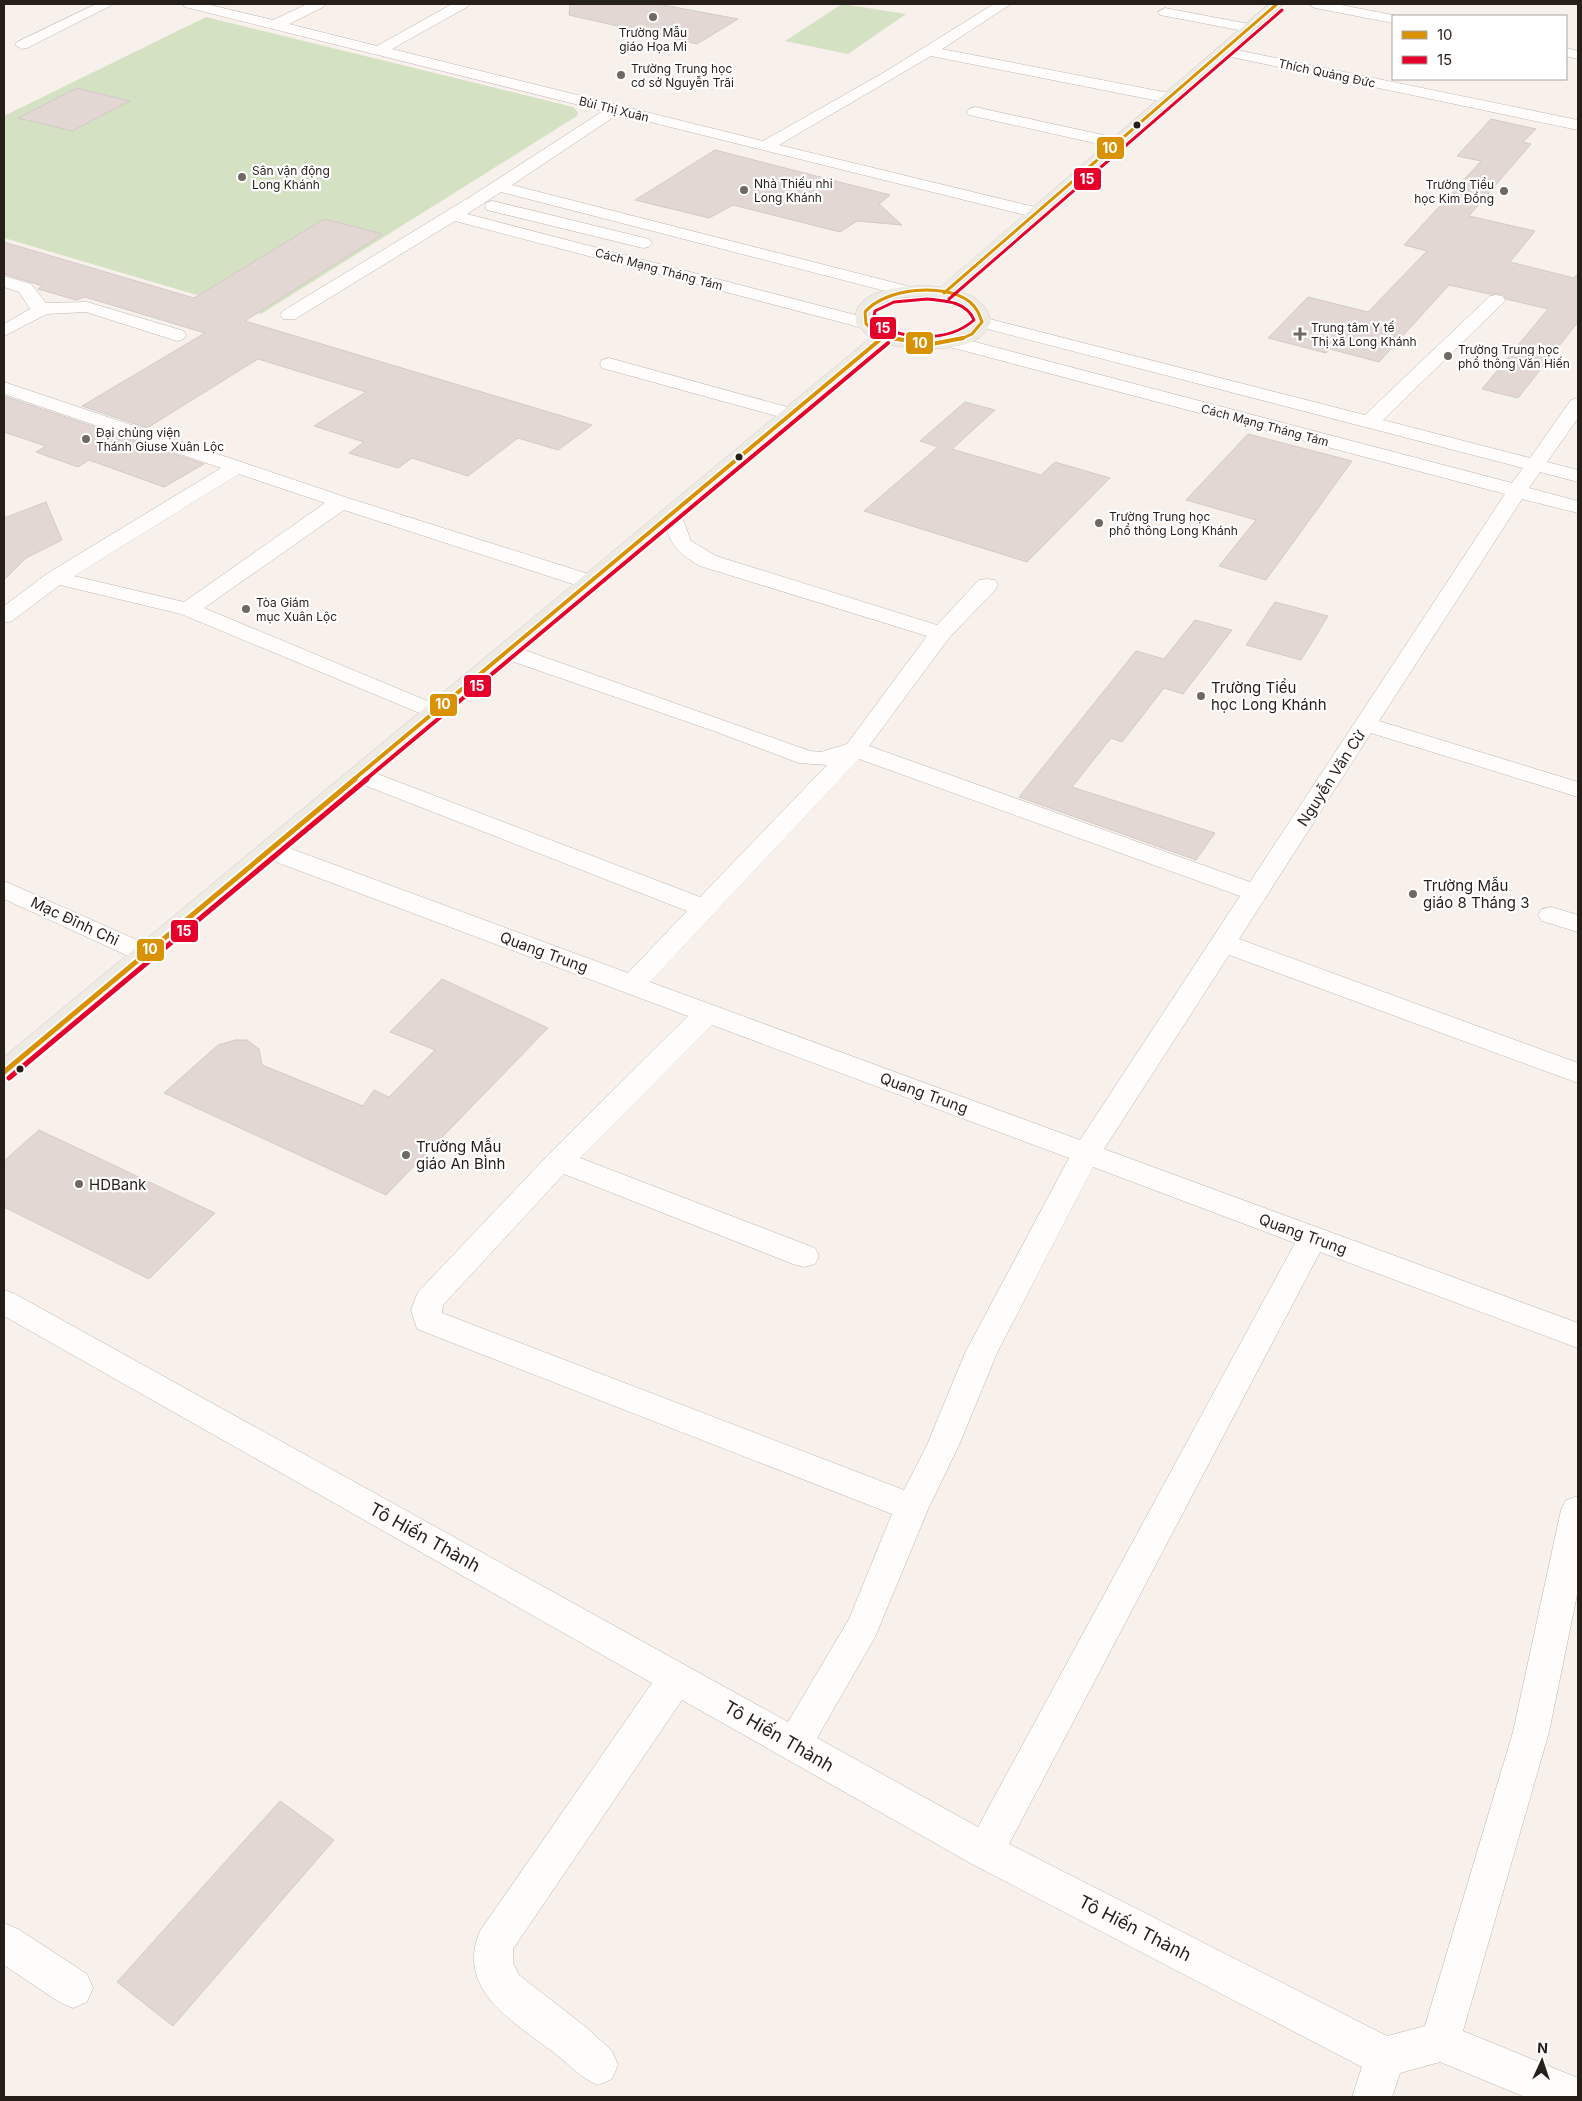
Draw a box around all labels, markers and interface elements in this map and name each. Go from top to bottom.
marker: Trường Mẫu giáo Họa Mi [647,11,659,23]
legend [1392,15,1567,80]
place label: Trường Mẫu giáo Họa Mi [619,25,687,54]
text: 10 [1437,25,1453,44]
text: 15 [1437,50,1452,69]
street label: Thích Quảng Đức [1277,55,1377,91]
place label: Trường Trung học cơ sở Nguyễn Trãi [631,61,734,90]
marker: Trường Trung học cơ sở Nguyễn Trãi [615,69,627,81]
street label: Bùi Thị Xuân [578,93,650,125]
unlabelled marker [1132,120,1142,130]
line badge: 10 [1096,136,1125,160]
text: 10 [1102,139,1118,156]
place label: Sân vận động Long Khánh [252,163,330,192]
line badge: 15 [1073,167,1102,191]
text: 15 [1080,170,1095,187]
marker: Sân vận động Long Khánh [236,171,248,183]
place label: Nhà Thiếu nhi Long Khánh [754,176,833,205]
place label: Trường Tiểu học Kim Đồng [1414,177,1494,206]
marker: Nhà Thiếu nhi Long Khánh [738,184,750,196]
marker: Trường Tiểu học Kim Đồng [1498,185,1510,197]
street label: Cách Mạng Tháng Tám [593,245,725,293]
line badge: 15 [869,316,897,340]
text: 15 [876,319,891,336]
place label: Trung tâm Y tế Thị xã Long Khánh [1311,320,1417,349]
marker: Trung tâm Y tế Thị xã Long Khánh [1293,327,1307,341]
line badge: 10 [905,331,934,355]
text: 10 [912,334,928,351]
place label: Trường Trung học phổ thông Văn Hiến [1458,342,1570,371]
marker: Trường Trung học phổ thông Văn Hiến [1442,350,1454,362]
street label: Cách Mạng Tháng Tám [1199,401,1331,449]
place label: Đại chủng viện Thánh Giuse Xuân Lộc [96,425,224,454]
marker: Đại chủng viện Thánh Giuse Xuân Lộc [80,433,92,445]
unlabelled marker [734,452,744,462]
place label: Trường Trung học phổ thông Long Khánh [1109,509,1238,538]
marker: Trường Trung học phổ thông Long Khánh [1093,517,1105,529]
place label: Tòa Giám mục Xuân Lộc [256,595,337,624]
marker: Tòa Giám mục Xuân Lộc [240,603,252,615]
line badge: 15 [463,674,492,698]
text: 15 [470,677,485,694]
place label: Trường Tiểu học Long Khánh [1211,678,1327,714]
marker: Trường Tiểu học Long Khánh [1195,690,1207,702]
line badge: 10 [429,693,458,717]
text: 10 [435,695,451,712]
street label: Nguyễn Văn Cừ [1293,726,1369,830]
place label: Trường Mẫu giáo 8 Tháng 3 [1423,876,1530,912]
marker: Trường Mẫu giáo 8 Tháng 3 [1407,888,1419,900]
street label: Mạc Đĩnh Chi [28,892,122,950]
line badge: 15 [170,919,199,943]
text: 15 [177,922,192,939]
street label: Quang Trung [497,927,591,977]
line badge: 10 [136,938,165,962]
text: 10 [142,940,158,957]
unlabelled marker [15,1064,25,1074]
street label: Quang Trung [877,1068,971,1118]
place label: Trường Mẫu giáo An BÌnh [416,1137,505,1173]
marker: Trường Mẫu giáo An BÌnh [400,1149,412,1161]
place label: HDBank [89,1175,147,1194]
marker: HDBank [73,1178,85,1190]
street label: Quang Trung [1256,1209,1350,1259]
street label: Tô Hiến Thành [366,1498,484,1576]
street label: Tô Hiến Thành [720,1696,838,1776]
street label: Tô Hiến Thành [1075,1891,1195,1965]
north arrow [1517,2036,1567,2086]
text: N [1537,2039,1548,2056]

